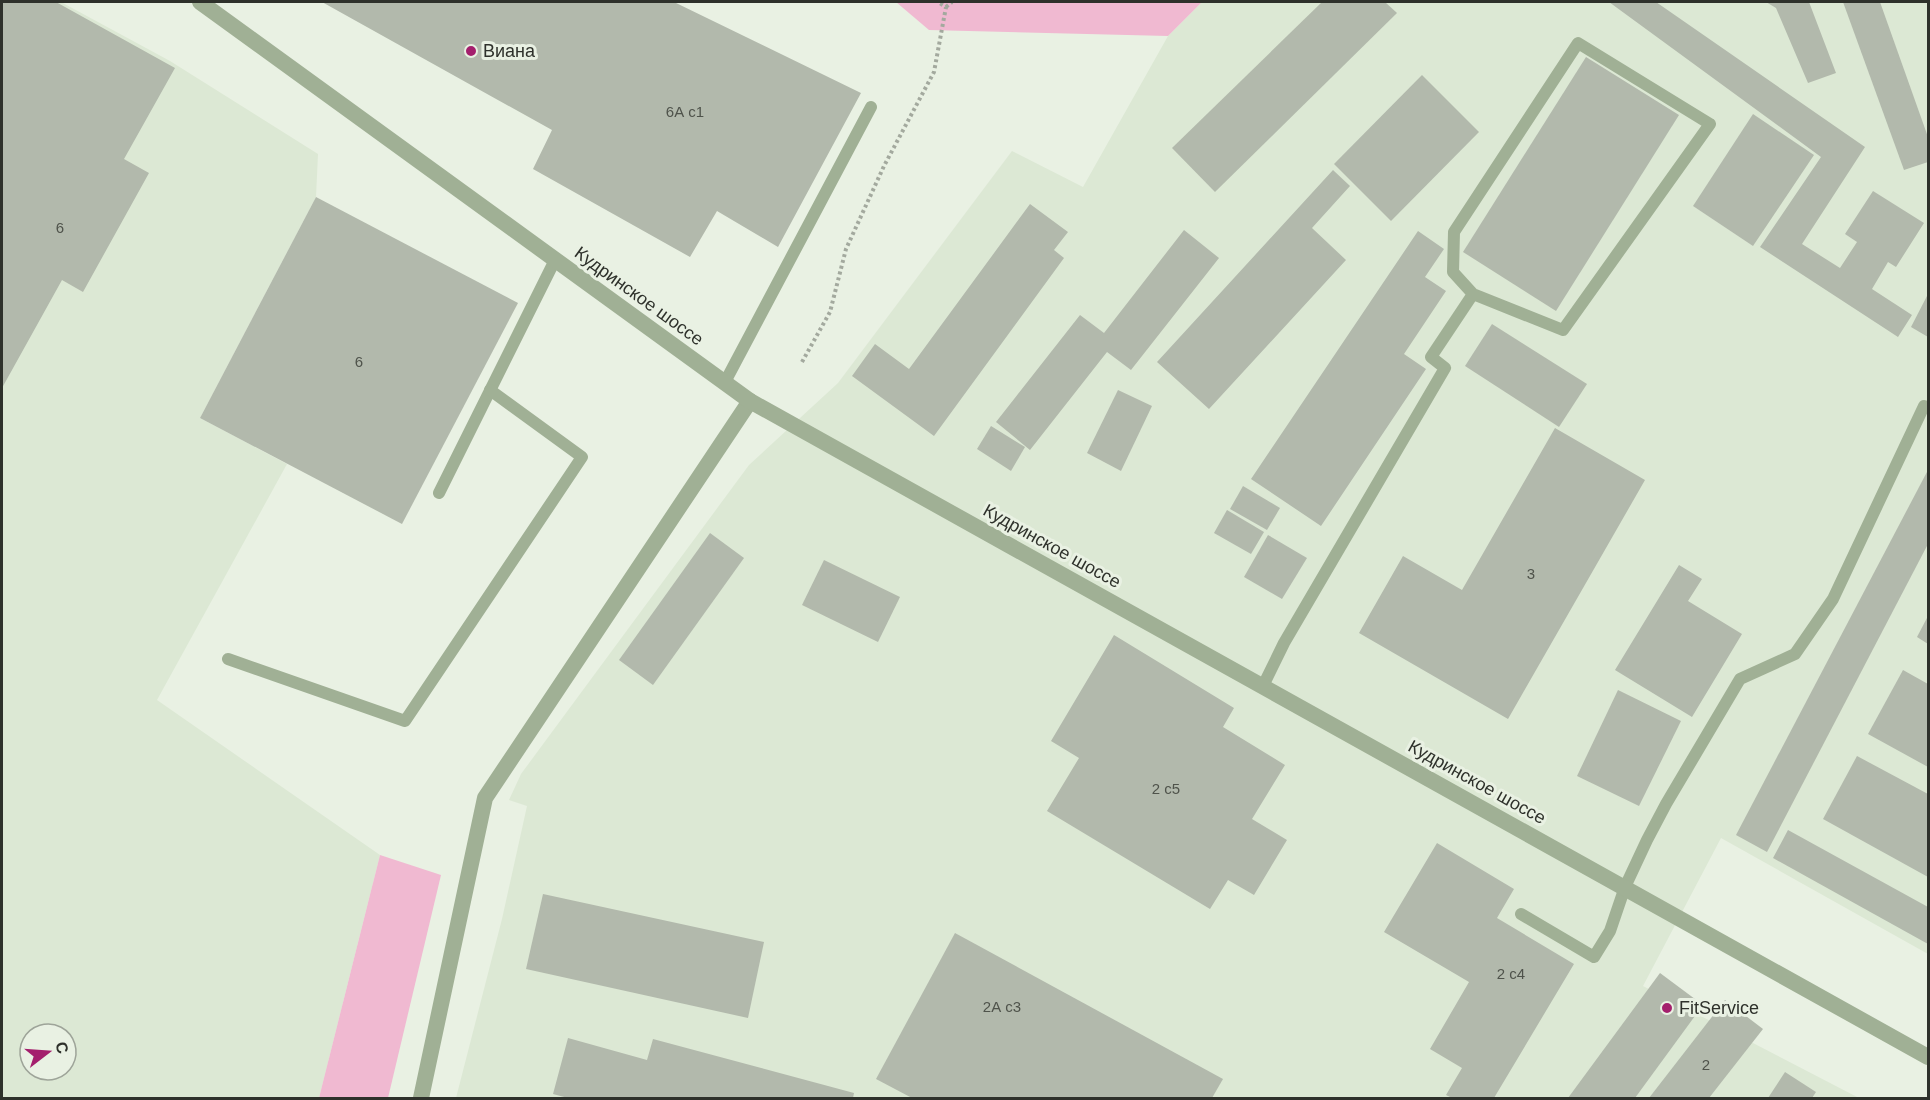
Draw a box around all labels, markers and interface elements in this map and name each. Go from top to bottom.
place label: Виана [483,41,536,61]
marker: Виана [464,44,478,58]
house number: 6А с1 [666,103,704,120]
house number: 6 [56,219,64,236]
street label: Кудринское шоссе [571,243,707,349]
house number: 6 [355,353,363,370]
street label: Кудринское шоссе [980,500,1124,592]
house number: 3 [1527,565,1535,582]
street label: Кудринское шоссе [1405,736,1549,828]
house number: 2 с5 [1152,780,1180,797]
house number: 2 с4 [1497,965,1525,982]
house number: 2А с3 [983,998,1021,1015]
place label: FitService [1679,998,1759,1018]
marker: FitService [1660,1001,1674,1015]
north arrow [18,1022,78,1082]
text: С [52,1040,72,1056]
house number: 2 [1702,1056,1710,1073]

